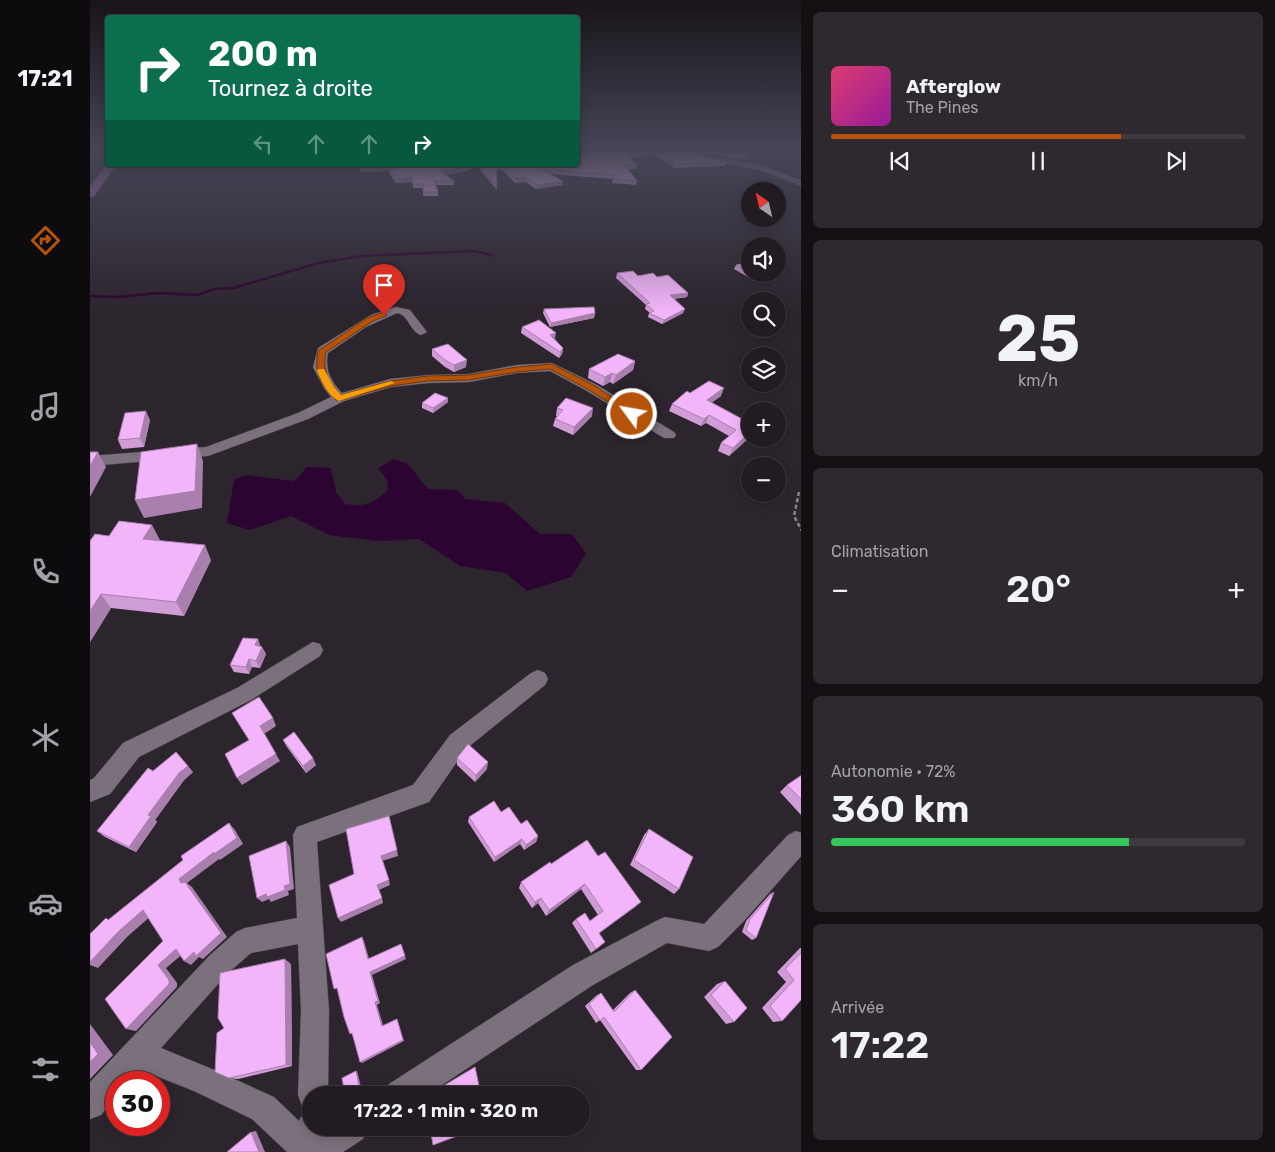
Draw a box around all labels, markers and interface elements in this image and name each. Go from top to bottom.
text: 200 m [208,33,318,75]
icon: right [125,35,190,100]
text: 17:21 [17,65,73,92]
text: Tournez à droite [208,75,373,102]
text: Afterglow [906,75,1001,98]
text: The Pines [906,98,979,117]
icon: left [249,130,277,158]
icon: ahead [302,130,330,158]
icon: ahead [355,130,383,158]
icon: right [408,130,436,158]
icon: previous [886,147,914,175]
icon: pause [1024,147,1052,175]
icon: next [1162,147,1190,175]
north arrow [741,182,786,228]
map controls [741,182,786,502]
icon: directions [28,223,63,258]
button: sound [741,237,786,282]
pin [363,264,405,315]
icon: arrive [370,271,398,299]
button: search [741,292,786,337]
text: 25 [996,300,1080,377]
button: layers [741,347,786,392]
text: km/h [1018,371,1058,390]
position arrow [605,387,657,439]
icon: music [28,389,63,424]
button: + [741,402,786,447]
button: − [741,457,786,502]
text: Climatisation [831,542,928,561]
icon: phone [28,554,63,589]
text: 20° [1006,566,1071,612]
text: − [831,573,849,606]
text: + [1228,573,1245,606]
icon: climate [28,720,63,755]
text: Autonomie · 72% [831,762,956,781]
text: 360 km [831,786,970,832]
icon: car [28,886,63,921]
text: Arrivée [831,998,884,1017]
text: 17:22 [831,1022,929,1068]
icon: filters [28,1052,63,1087]
speed limit sign: 30 [105,1071,170,1136]
text: 17:22 · 1 min · 320 m [354,1099,538,1122]

